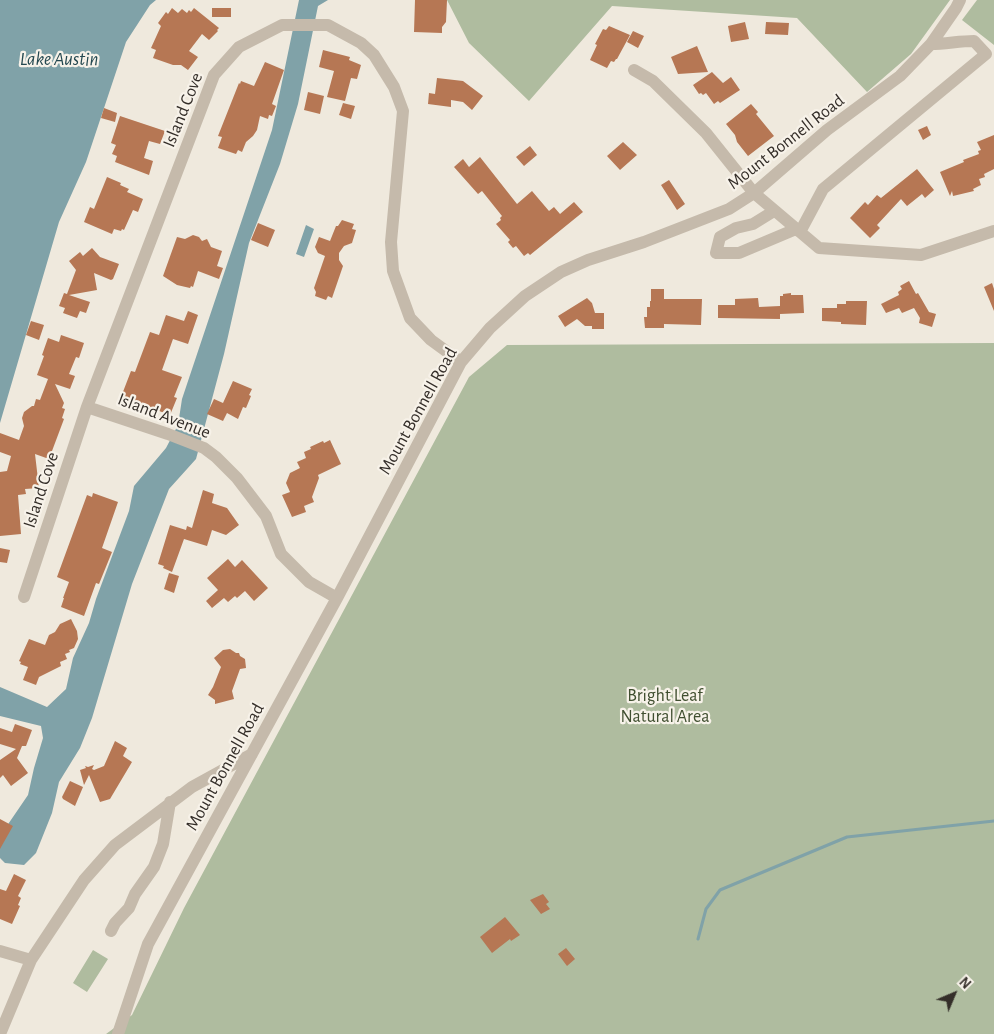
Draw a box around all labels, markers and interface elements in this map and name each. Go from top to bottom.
water label: Lake Austin [20,48,98,70]
street label: Island Cove [158,70,208,150]
street label: Mount Bonnell Road [723,90,849,194]
street label: Mount Bonnell Road [374,344,462,478]
street label: Island Avenue [114,388,214,444]
street label: Island Cove [19,449,63,531]
park label: Bright Leaf Natural Area [621,685,709,728]
street label: Mount Bonnell Road [181,700,269,834]
north arrow [929,969,979,1019]
text: N [956,975,973,992]

